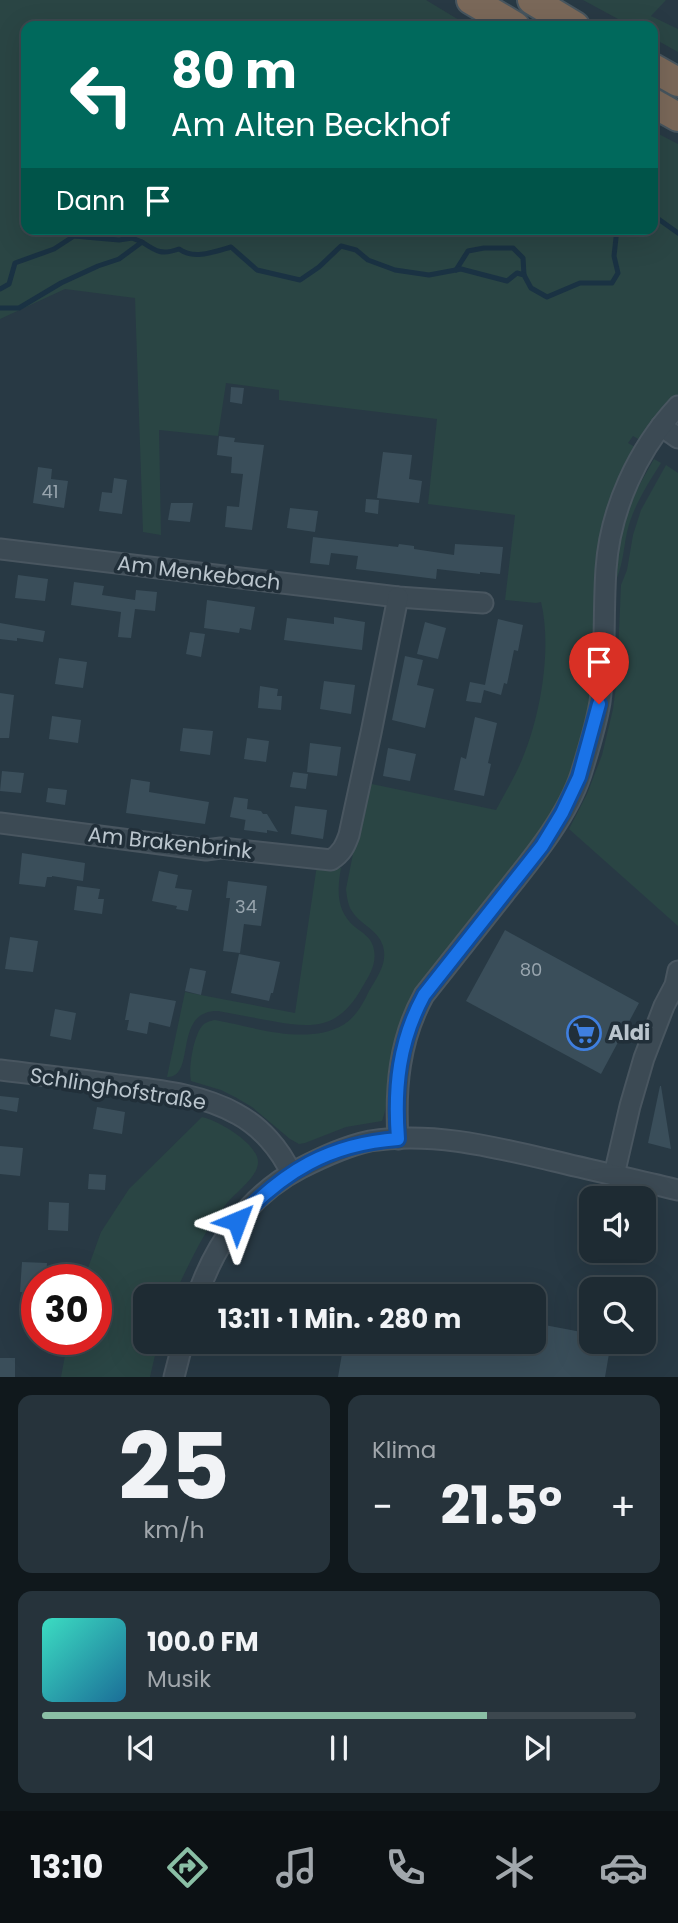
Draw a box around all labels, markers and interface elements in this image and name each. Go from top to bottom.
text: 80 m [171,37,297,105]
icon: left [56,49,147,140]
text: Am Alten Beckhof [171,102,451,147]
icon: arrive [139,182,177,220]
text: Dann [56,183,125,219]
house number: 41 [41,479,59,504]
street label: Am Menkebach [116,548,282,597]
pin [569,632,629,704]
icon: arrive [580,643,618,681]
street label: Am Brakenbrink [86,819,254,866]
house number: 34 [235,894,257,919]
house number: 80 [520,957,542,982]
supermarket icon: Aldi [565,1014,603,1052]
place label: Aldi [608,1018,650,1047]
street label: Schlinghofstraße [28,1060,208,1117]
position arrow [200,1184,274,1258]
map controls [579,1186,656,1354]
button: sound [579,1186,656,1263]
speed limit sign: 30 [21,1264,112,1355]
button: search [579,1277,656,1354]
text: 13:11 · 1 Min. · 280 m [218,1301,461,1337]
text: 25 [118,1403,230,1531]
text: Klima [372,1434,436,1466]
text: 21.5° [441,1469,562,1542]
text: − [372,1480,393,1533]
text: + [610,1480,636,1533]
text: km/h [143,1514,205,1546]
text: 100.0 FM [147,1624,259,1660]
text: Musik [147,1663,211,1695]
icon: previous [122,1729,160,1767]
icon: pause [320,1729,358,1767]
icon: next [518,1729,556,1767]
icon: directions [163,1843,212,1892]
icon: music [272,1843,321,1892]
icon: phone [381,1843,430,1892]
icon: climate [490,1843,539,1892]
icon: car [599,1843,648,1892]
text: 13:10 [30,1844,103,1889]

